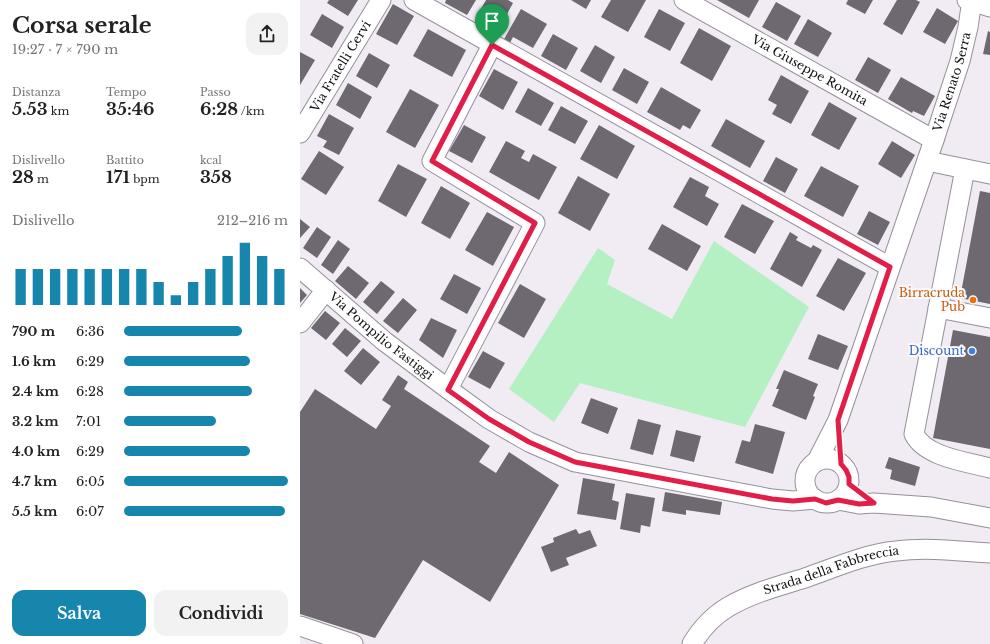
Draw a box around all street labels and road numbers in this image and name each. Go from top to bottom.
street label: Via Fratelli Cervi [306,18,374,115]
street label: Via Renato Serra [929,30,974,134]
street label: Via Giuseppe Romita [748,31,871,108]
street label: Via Pompilio Fastiggi [325,288,437,383]
street label: Strada della Fabbreccia [761,543,900,598]

